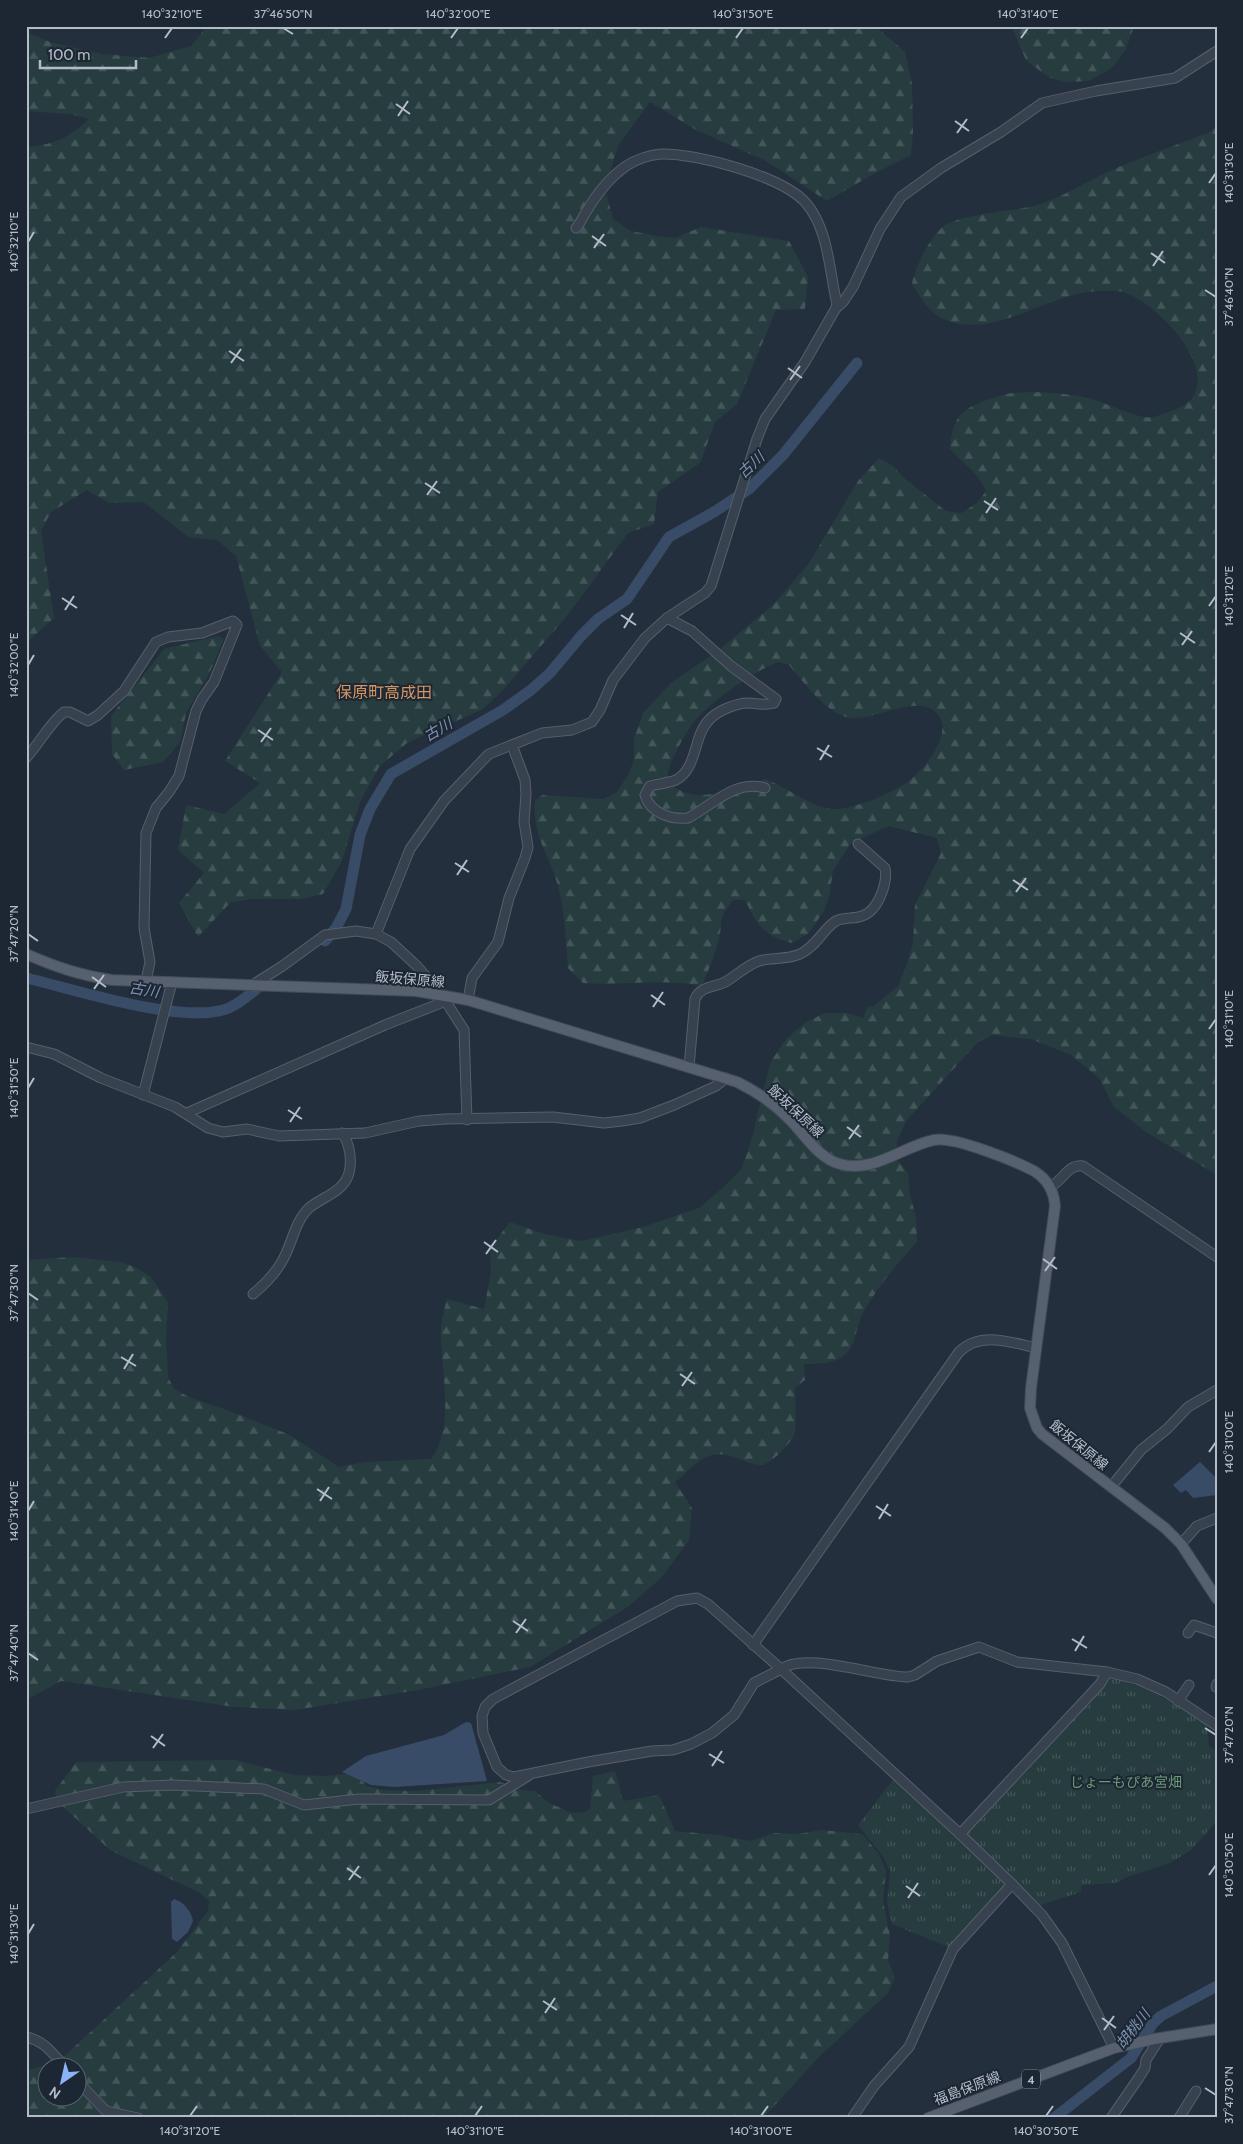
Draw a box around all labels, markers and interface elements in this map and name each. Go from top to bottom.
text: 140°32'10"E [142,6,203,21]
text: 37°46'50"N [254,6,312,21]
text: 140°32'00"E [426,6,491,21]
text: 140°31'50"E [713,6,774,21]
text: 140°31'40"E [998,6,1059,21]
scale bar [40,38,136,70]
text: 100 m [48,46,90,64]
text: 140°31'30"E [1221,142,1236,203]
text: 140°32'10"E [6,211,21,272]
text: 37°46'40"N [1221,268,1236,326]
water label: 古川 [734,447,770,482]
text: 140°31'20"E [1221,565,1236,626]
text: 140°32'00"E [6,632,21,697]
district label: 保原町高成田 [336,683,432,702]
water label: 古川 [421,714,457,745]
text: 37°47'20"N [6,905,21,963]
street label: 飯坂保原線 [374,967,446,991]
water label: 古川 [128,979,162,1002]
text: 140°31'10"E [1221,990,1236,1048]
text: 140°31'50"E [6,1057,21,1118]
street label: 飯坂保原線 [764,1081,828,1141]
text: 37°47'30"N [6,1264,21,1322]
text: 140°31'00"E [1221,1410,1236,1473]
street label: 飯坂保原線 [1046,1416,1112,1474]
text: 140°31'40"E [6,1480,21,1541]
text: 37°47'40"N [6,1624,21,1682]
text: 37°47'20"N [1221,1706,1236,1764]
park label: じょーもぴあ宮畑 [1070,1773,1182,1791]
text: 140°30'50"E [1221,1832,1236,1898]
text: 140°31'30"E [6,1903,21,1964]
water label: 胡桃川 [1112,2004,1155,2052]
north arrow [38,2056,88,2106]
text: 37°47'30"N [1221,2066,1236,2124]
street label: 福島保原線 [931,2067,1003,2109]
road number: 4 [1022,2070,1040,2088]
text: N [46,2083,64,2103]
text: 140°31'20"E [160,2123,221,2138]
text: 140°31'10"E [446,2123,504,2138]
text: 140°31'00"E [730,2123,793,2138]
text: 140°30'50"E [1013,2123,1079,2138]

